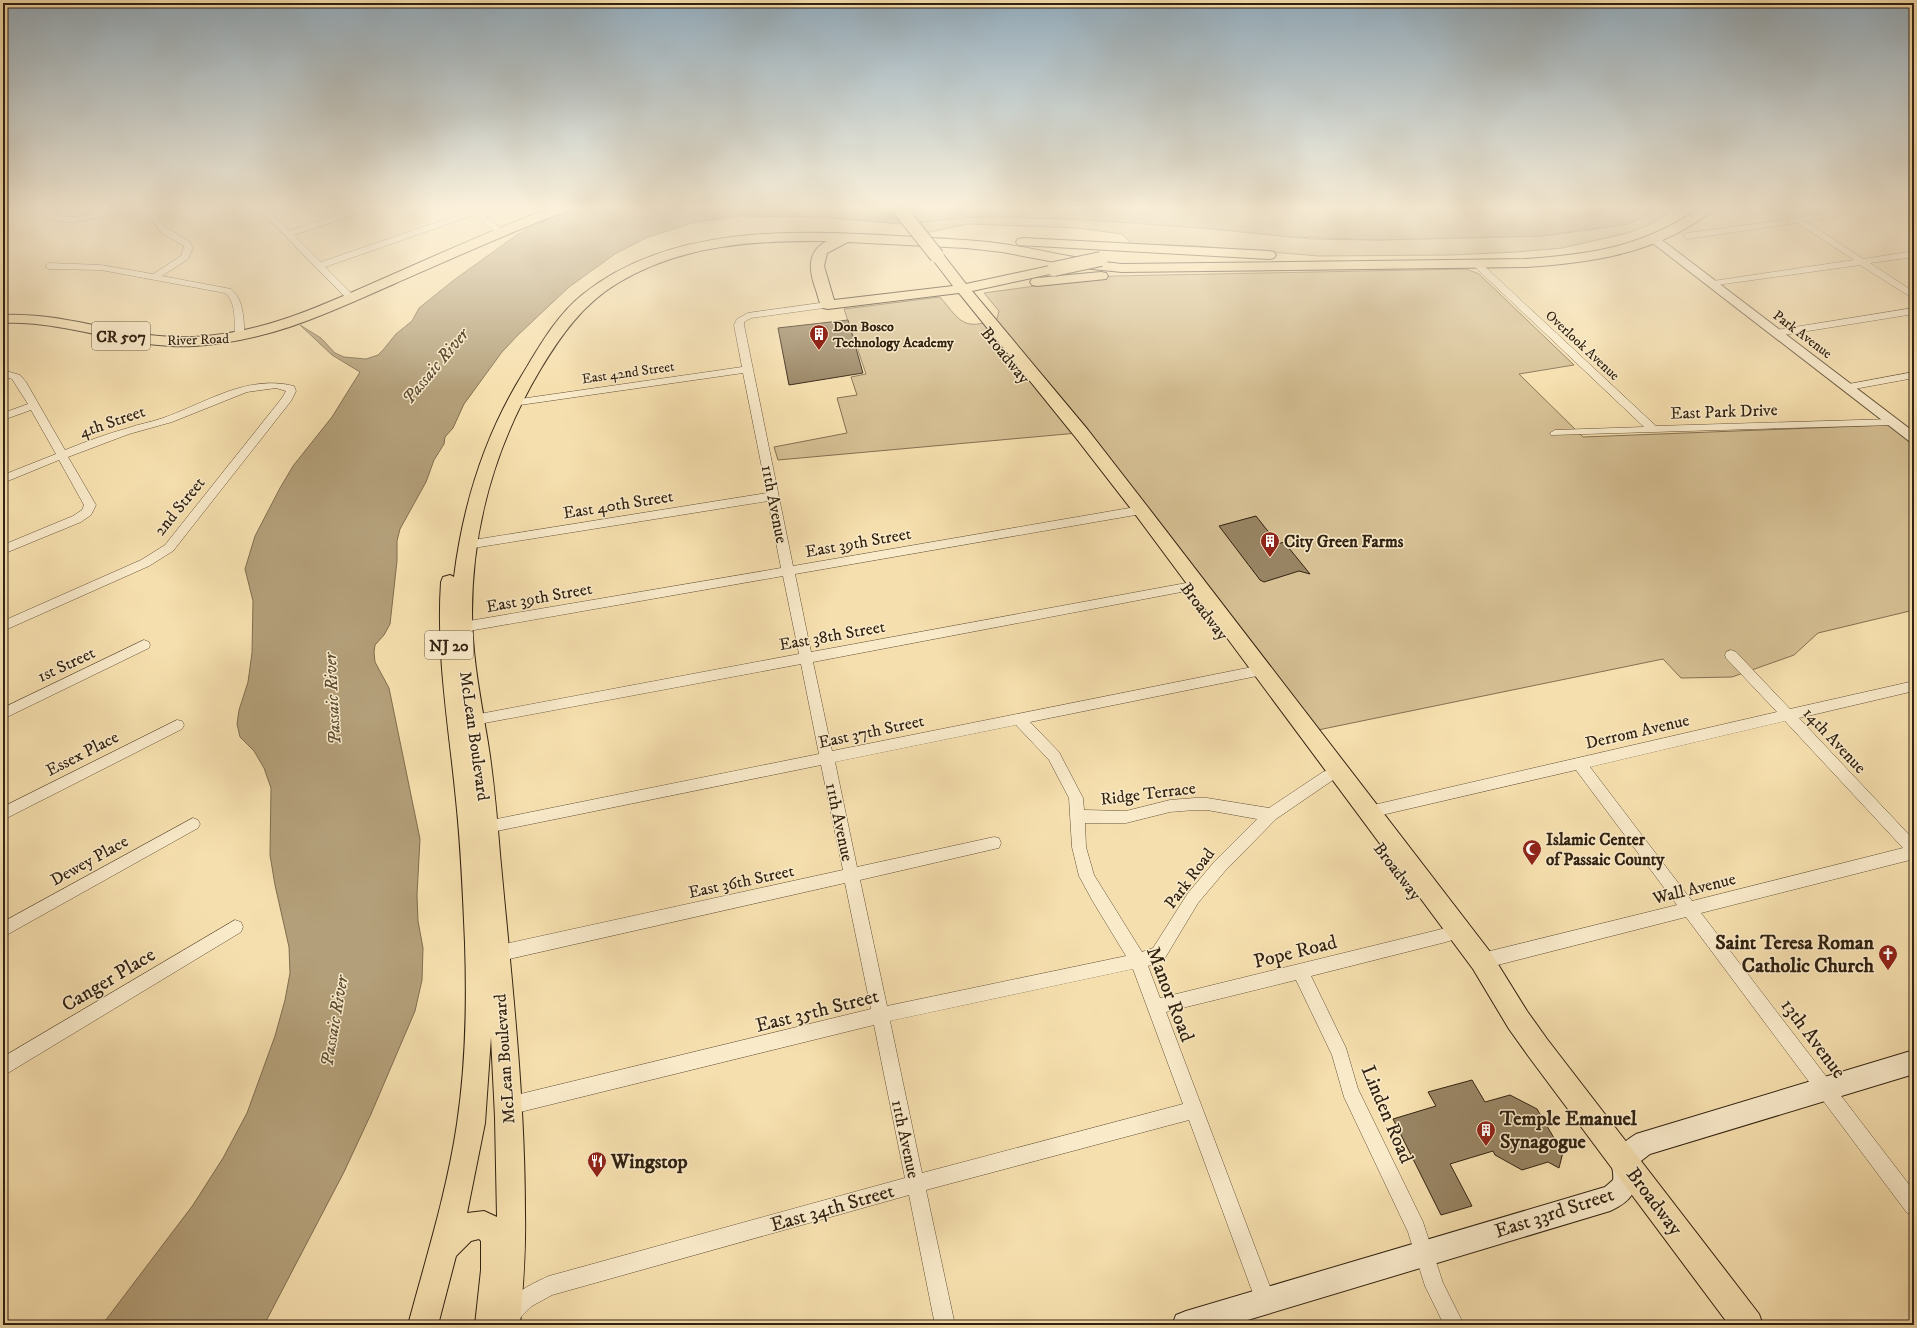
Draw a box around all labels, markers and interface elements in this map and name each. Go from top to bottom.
street label: Overlook Avenue [1541,307,1623,385]
street label: Park Avenue [1769,307,1836,363]
place label: Don Bosco Technology Academy [832,318,954,352]
road number: CR 507 [92,322,150,350]
water label: Passaic River [398,323,475,409]
building icon: Don Bosco Technology Academy [808,323,830,351]
street label: Broadway [976,323,1035,389]
street label: River Road [167,330,229,350]
street label: East 42nd Street [581,358,676,388]
street label: East Park Drive [1670,399,1778,425]
street label: 4th Street [77,400,149,443]
street label: 11th Avenue [756,463,792,545]
street label: 2nd Street [149,472,211,541]
street label: East 40th Street [562,485,675,525]
street label: East 39th Street [804,523,913,563]
building icon: City Green Farms [1259,530,1281,558]
place label: City Green Farms [1284,531,1404,553]
street label: East 39th Street [485,578,594,618]
street label: Broadway [1175,578,1234,646]
street label: East 38th Street [778,616,887,656]
road number: NJ 20 [425,631,473,659]
street label: 1st Street [34,642,99,688]
water label: Passaic River [320,651,346,746]
street label: McLean Boulevard [454,670,494,803]
street label: 14th Avenue [1798,703,1871,779]
street label: Derrom Avenue [1583,709,1691,755]
street label: East 37th Street [816,710,927,754]
street label: Essex Place [42,726,123,782]
street label: Ridge Terrace [1099,777,1197,811]
street label: 11th Avenue [820,781,858,863]
place label: Islamic Center of Passaic County [1546,829,1665,871]
street label: Dewey Place [47,830,132,891]
street label: Broadway [1368,838,1427,906]
mosque icon: Islamic Center of Passaic County [1521,838,1543,866]
street label: Park Road [1160,843,1220,913]
street label: East 36th Street [686,860,797,904]
street label: Wall Avenue [1650,868,1738,910]
street label: Pope Road [1251,930,1340,975]
place label: Saint Teresa Roman Catholic Church [1715,931,1875,979]
street label: Canger Place [57,943,160,1018]
street label: Manor Road [1140,943,1199,1046]
church icon: Saint Teresa Roman Catholic Church [1877,943,1899,971]
water label: Passaic River [316,972,354,1069]
street label: East 35th Street [753,984,881,1039]
street label: McLean Boulevard [489,993,521,1125]
street label: 13th Avenue [1775,994,1851,1084]
street label: Linden Road [1355,1062,1419,1168]
street label: 11th Avenue [886,1098,924,1180]
place label: Temple Emanuel Synagogue [1499,1107,1638,1155]
building icon: Temple Emanuel Synagogue [1475,1119,1497,1147]
restaurant icon: Wingstop [586,1150,608,1178]
place label: Wingstop [610,1150,688,1175]
street label: Broadway [1620,1163,1688,1241]
street label: East 34th Street [768,1179,897,1238]
street label: East 33rd Street [1492,1182,1617,1244]

